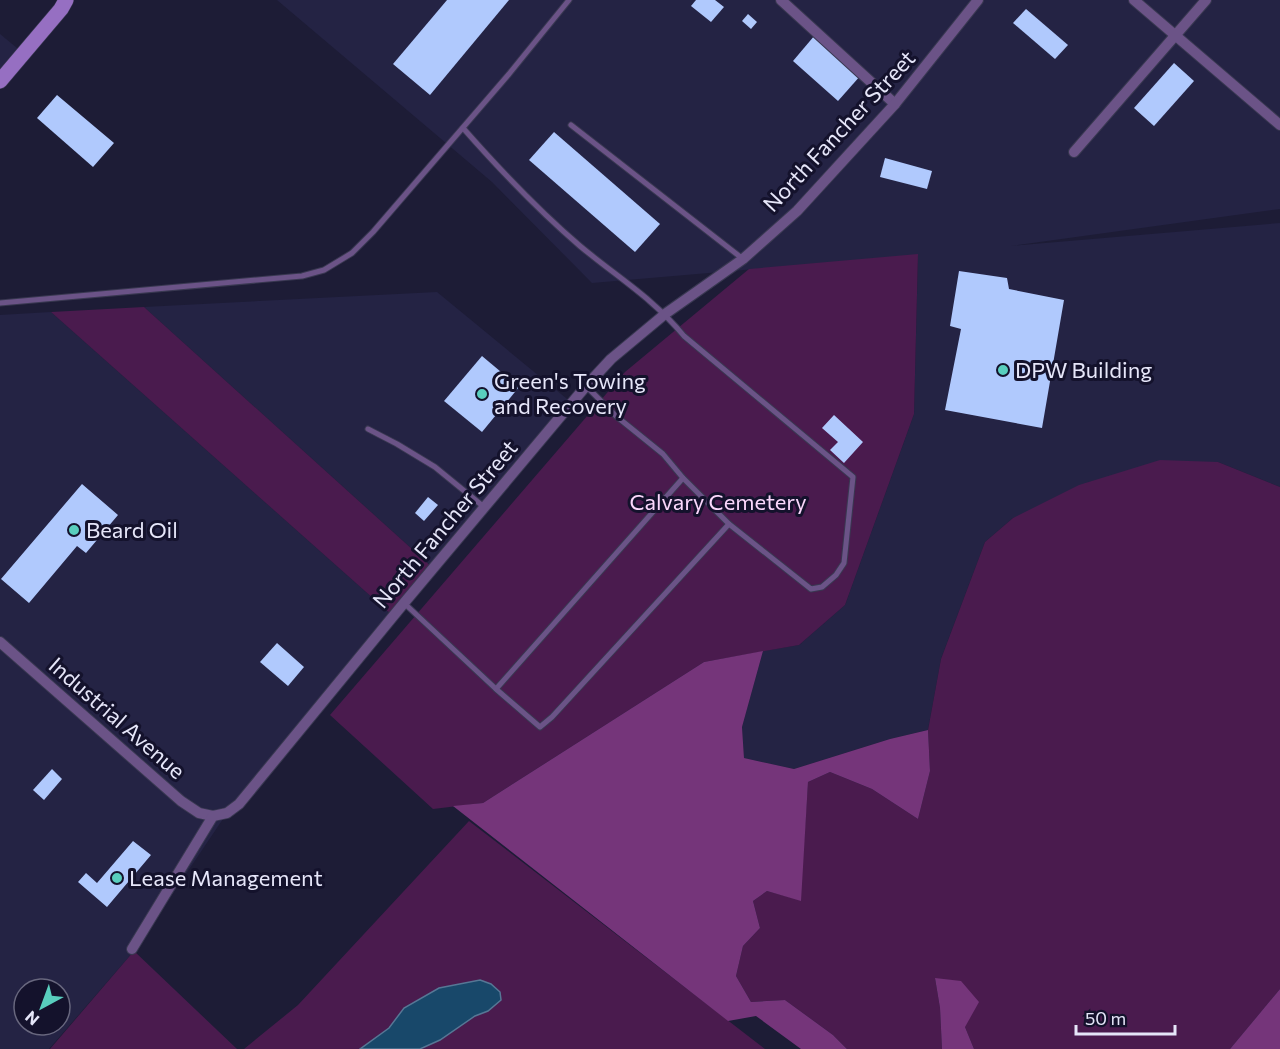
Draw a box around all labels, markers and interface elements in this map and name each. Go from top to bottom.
street label: North Fancher Street [757,44,920,217]
place label: DPW Building [1015,356,1152,383]
marker: DPW Building [996,363,1010,377]
place label: Green's Towing and Recovery [494,367,646,419]
marker: Green's Towing and Recovery [475,387,489,401]
street label: North Fancher Street [366,434,523,613]
park label: Calvary Cemetery [629,488,807,515]
place label: Beard Oil [86,516,178,543]
marker: Beard Oil [67,523,81,537]
street label: Industrial Avenue [44,651,191,784]
place label: Lease Management [129,864,323,891]
marker: Lease Management [110,871,124,885]
north arrow [12,977,72,1037]
scale bar [1076,998,1175,1036]
text: 50 m [1085,1007,1126,1029]
text: N [21,1008,43,1030]

